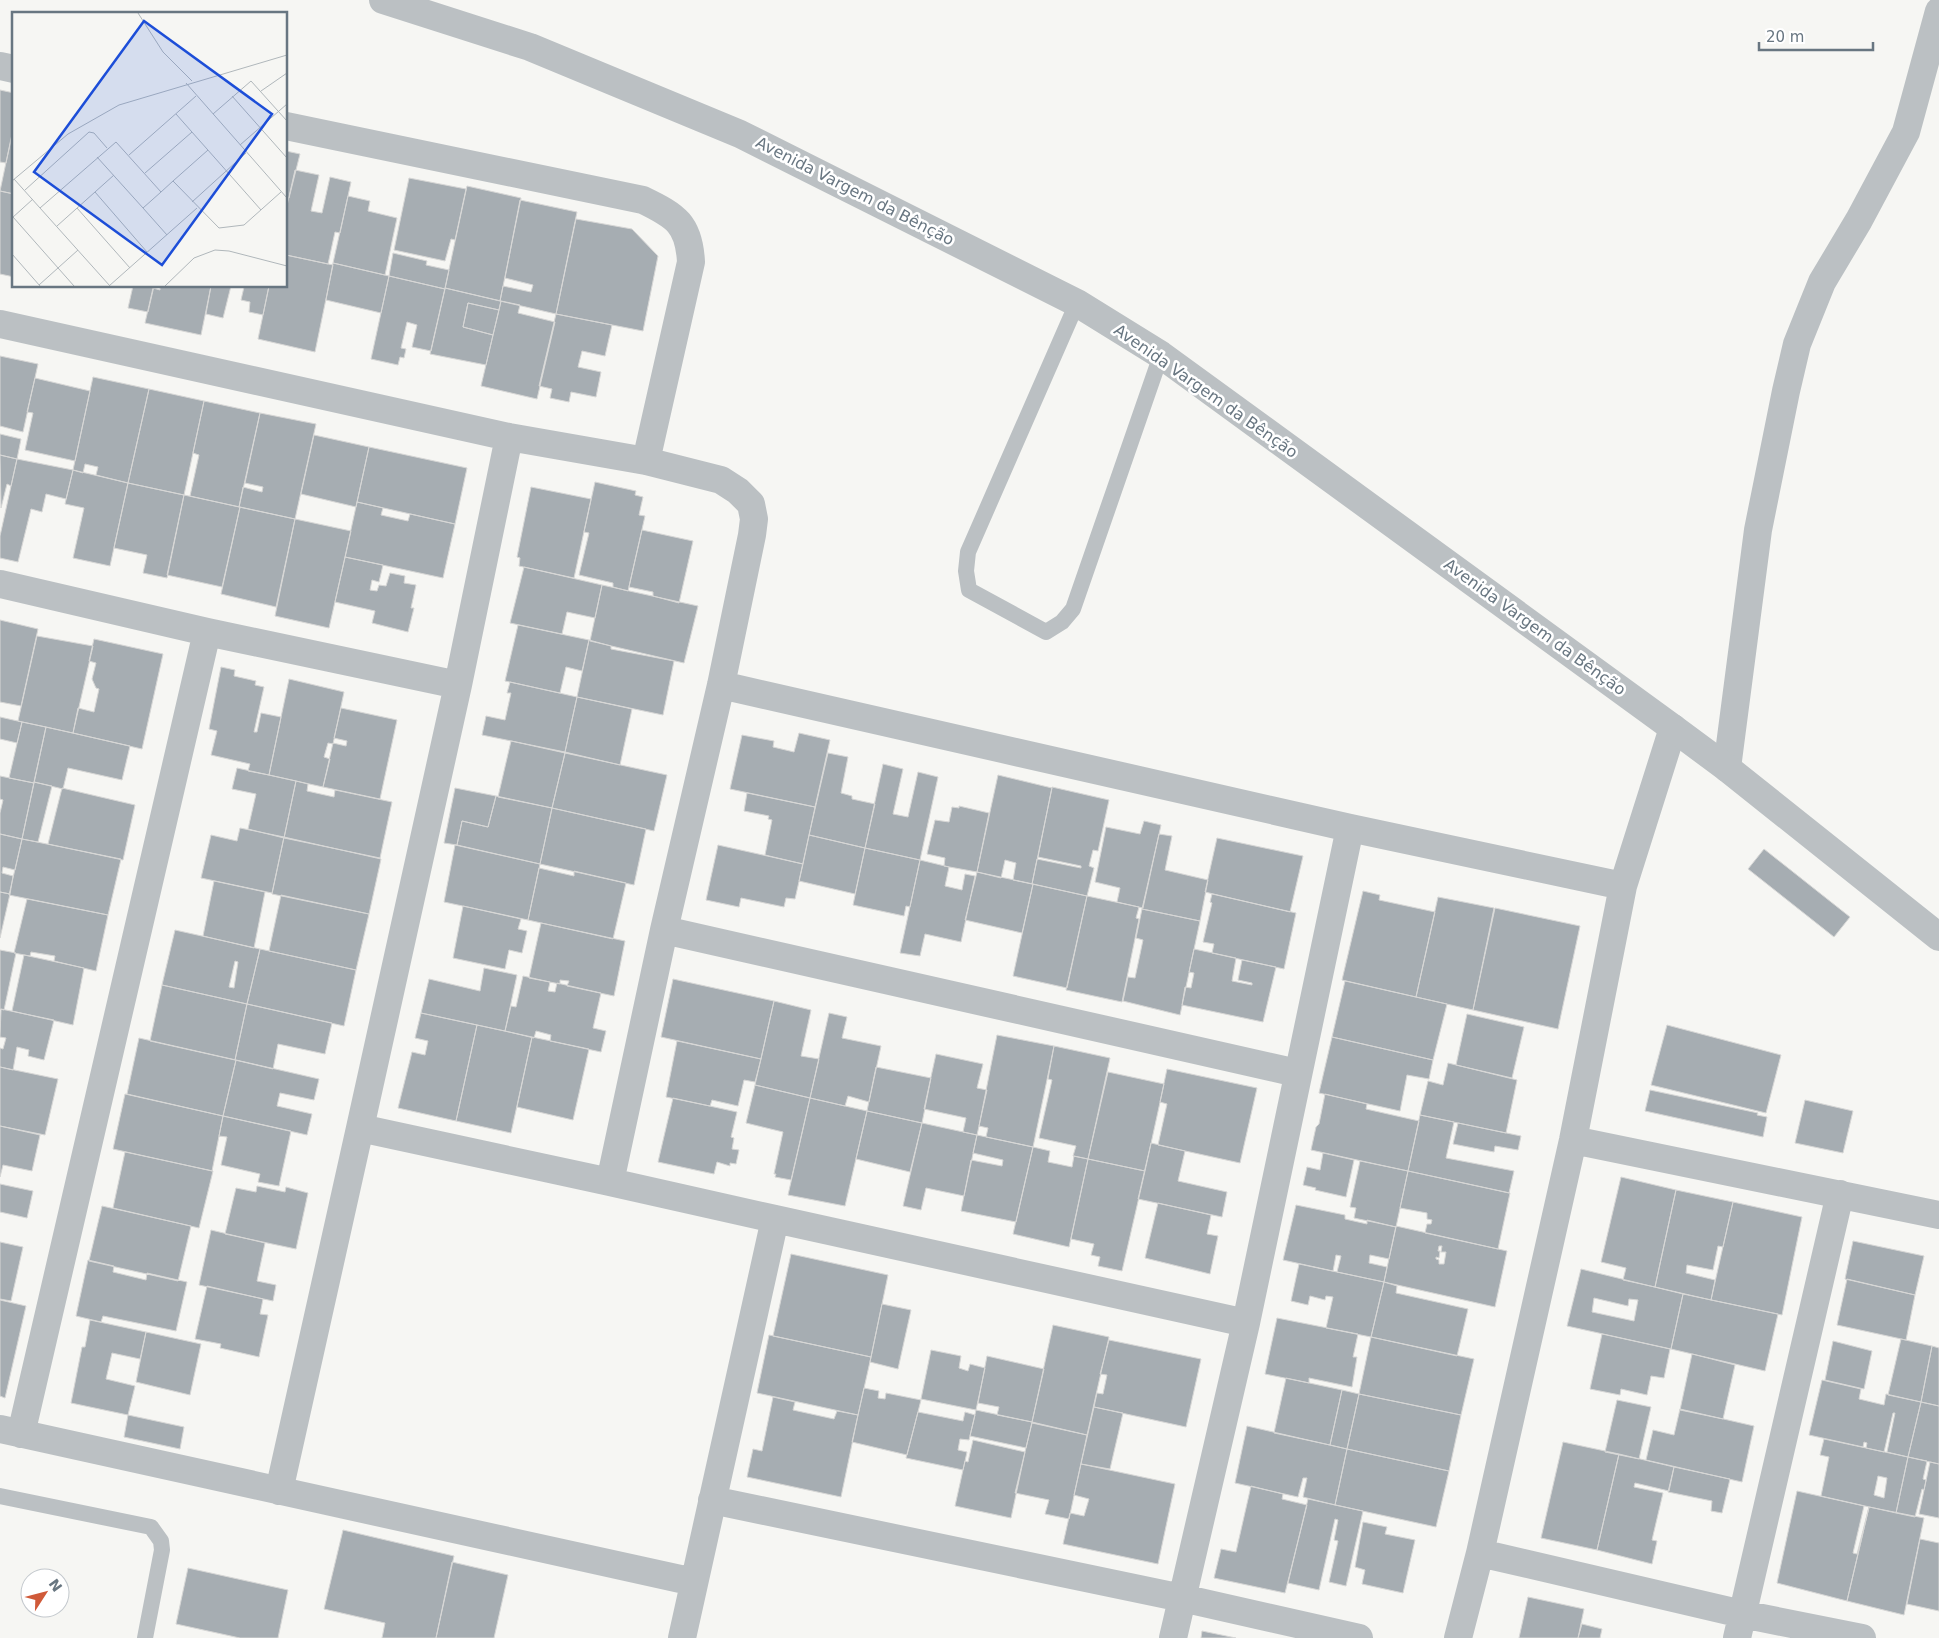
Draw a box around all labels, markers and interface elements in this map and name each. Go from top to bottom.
inset map [12,12,288,288]
scale bar [1759,20,1873,52]
text: 20 m [1766,28,1804,46]
street label: Avenida Vargem da Bênção [753,133,957,249]
street label: Avenida Vargem da Bênção [1111,320,1301,462]
street label: Avenida Vargem da Bênção [1440,555,1630,699]
north arrow [20,1568,70,1618]
text: N [46,1576,65,1595]

